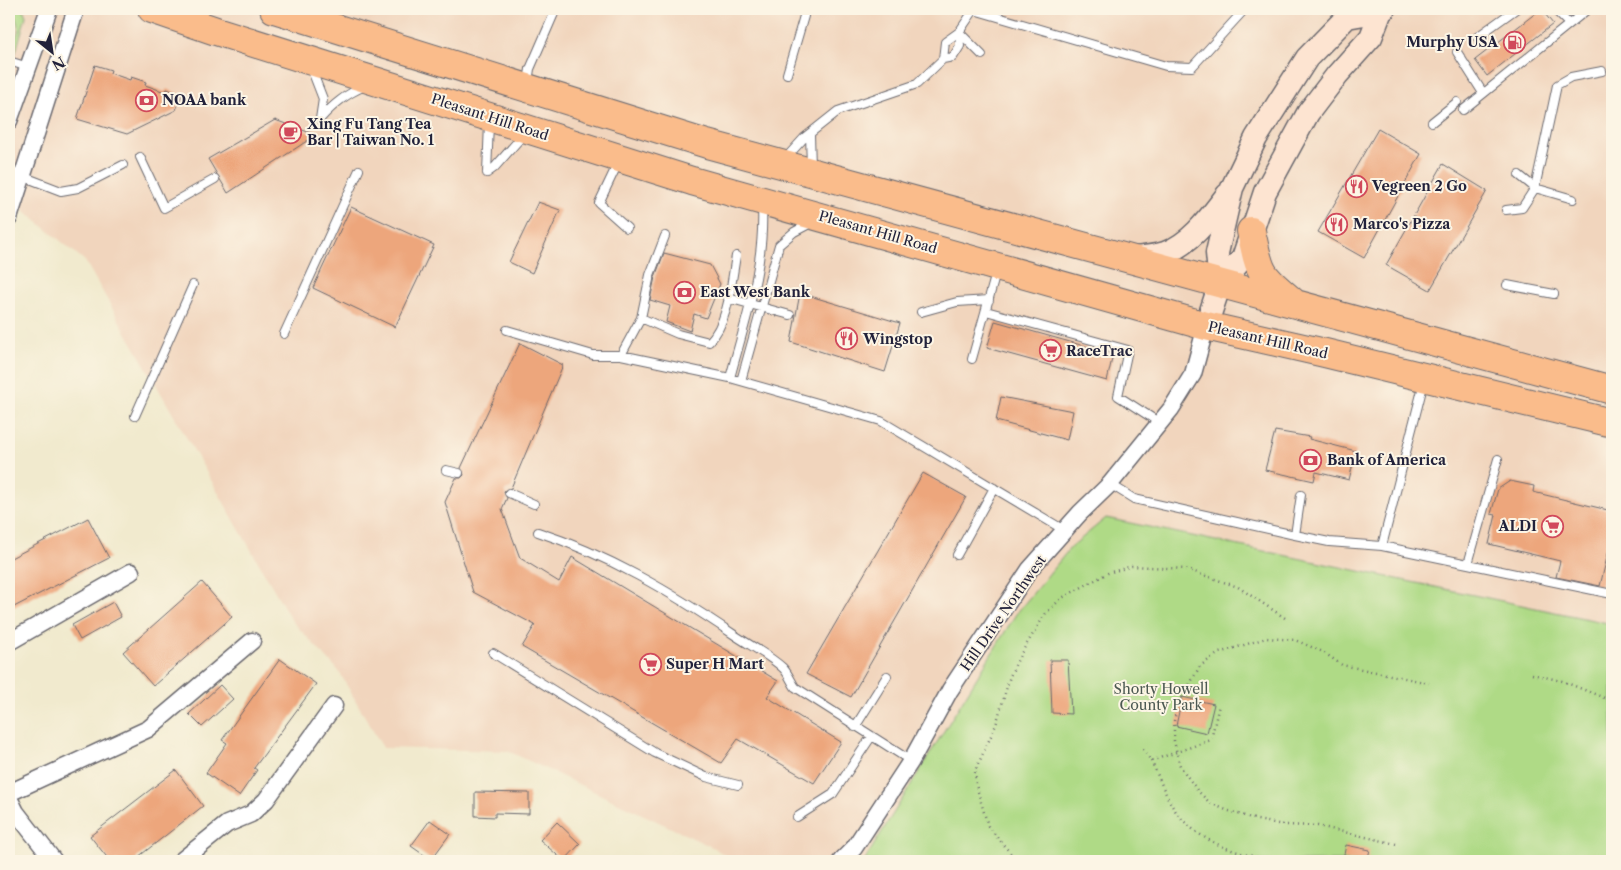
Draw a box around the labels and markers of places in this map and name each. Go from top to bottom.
fuel station icon: Murphy USA [1502,30,1526,54]
place label: Murphy USA [1406,33,1499,51]
bank icon: NOAA bank [134,88,158,112]
place label: NOAA bank [162,91,247,109]
place label: Xing Fu Tang Tea Bar | Taiwan No. 1 [306,115,435,149]
cafe icon: Xing Fu Tang Tea Bar | Taiwan No. 1 [279,120,303,144]
restaurant icon: Vegreen 2 Go [1344,174,1368,198]
place label: Vegreen 2 Go [1371,177,1467,195]
restaurant icon: Marco's Pizza [1325,212,1349,236]
place label: Marco's Pizza [1353,215,1451,233]
bank icon: East West Bank [672,280,696,304]
place label: East West Bank [700,283,811,301]
restaurant icon: Wingstop [835,327,859,351]
place label: Wingstop [862,330,933,348]
supermarket icon: RaceTrac [1038,339,1062,363]
place label: RaceTrac [1066,342,1133,360]
bank icon: Bank of America [1299,448,1323,472]
place label: Bank of America [1327,451,1447,469]
supermarket icon: ALDI [1541,514,1565,538]
place label: ALDI [1498,517,1537,535]
supermarket icon: Super H Mart [638,652,662,676]
place label: Super H Mart [666,655,764,673]

